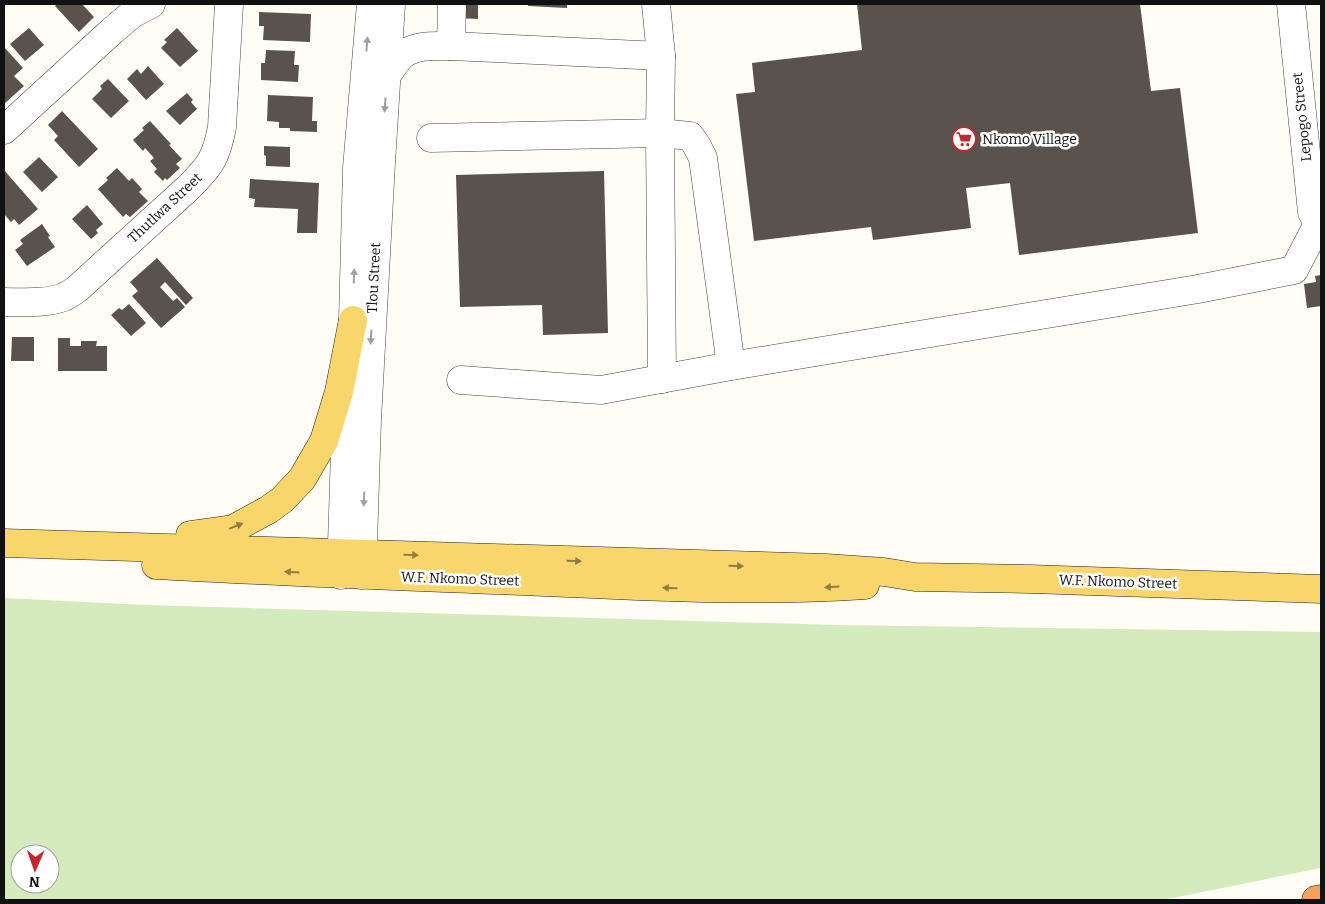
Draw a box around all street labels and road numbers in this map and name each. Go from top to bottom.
street label: Lepogo Street [1289,72,1315,162]
street label: Thutlwa Street [124,169,206,247]
street label: Tlou Street [364,242,384,314]
street label: W.F. Nkomo Street [401,568,519,590]
street label: W.F. Nkomo Street [1059,571,1177,593]

